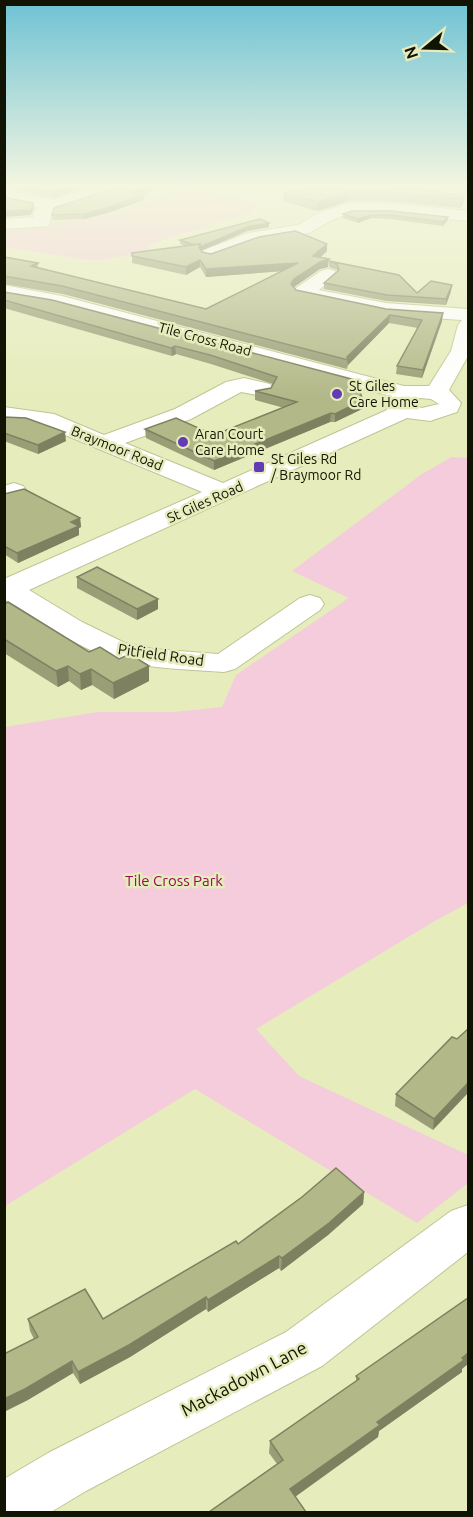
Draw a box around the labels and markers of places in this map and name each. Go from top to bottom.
place label: St Giles Care Home [349,378,419,410]
marker: St Giles Care Home [330,387,344,401]
place label: Aran Court Care Home [195,426,265,458]
marker: Aran Court Care Home [176,435,190,449]
place label: St Giles Rd / Braymoor Rd [270,451,361,483]
marker: St Giles Rd / Braymoor Rd [252,460,266,474]

